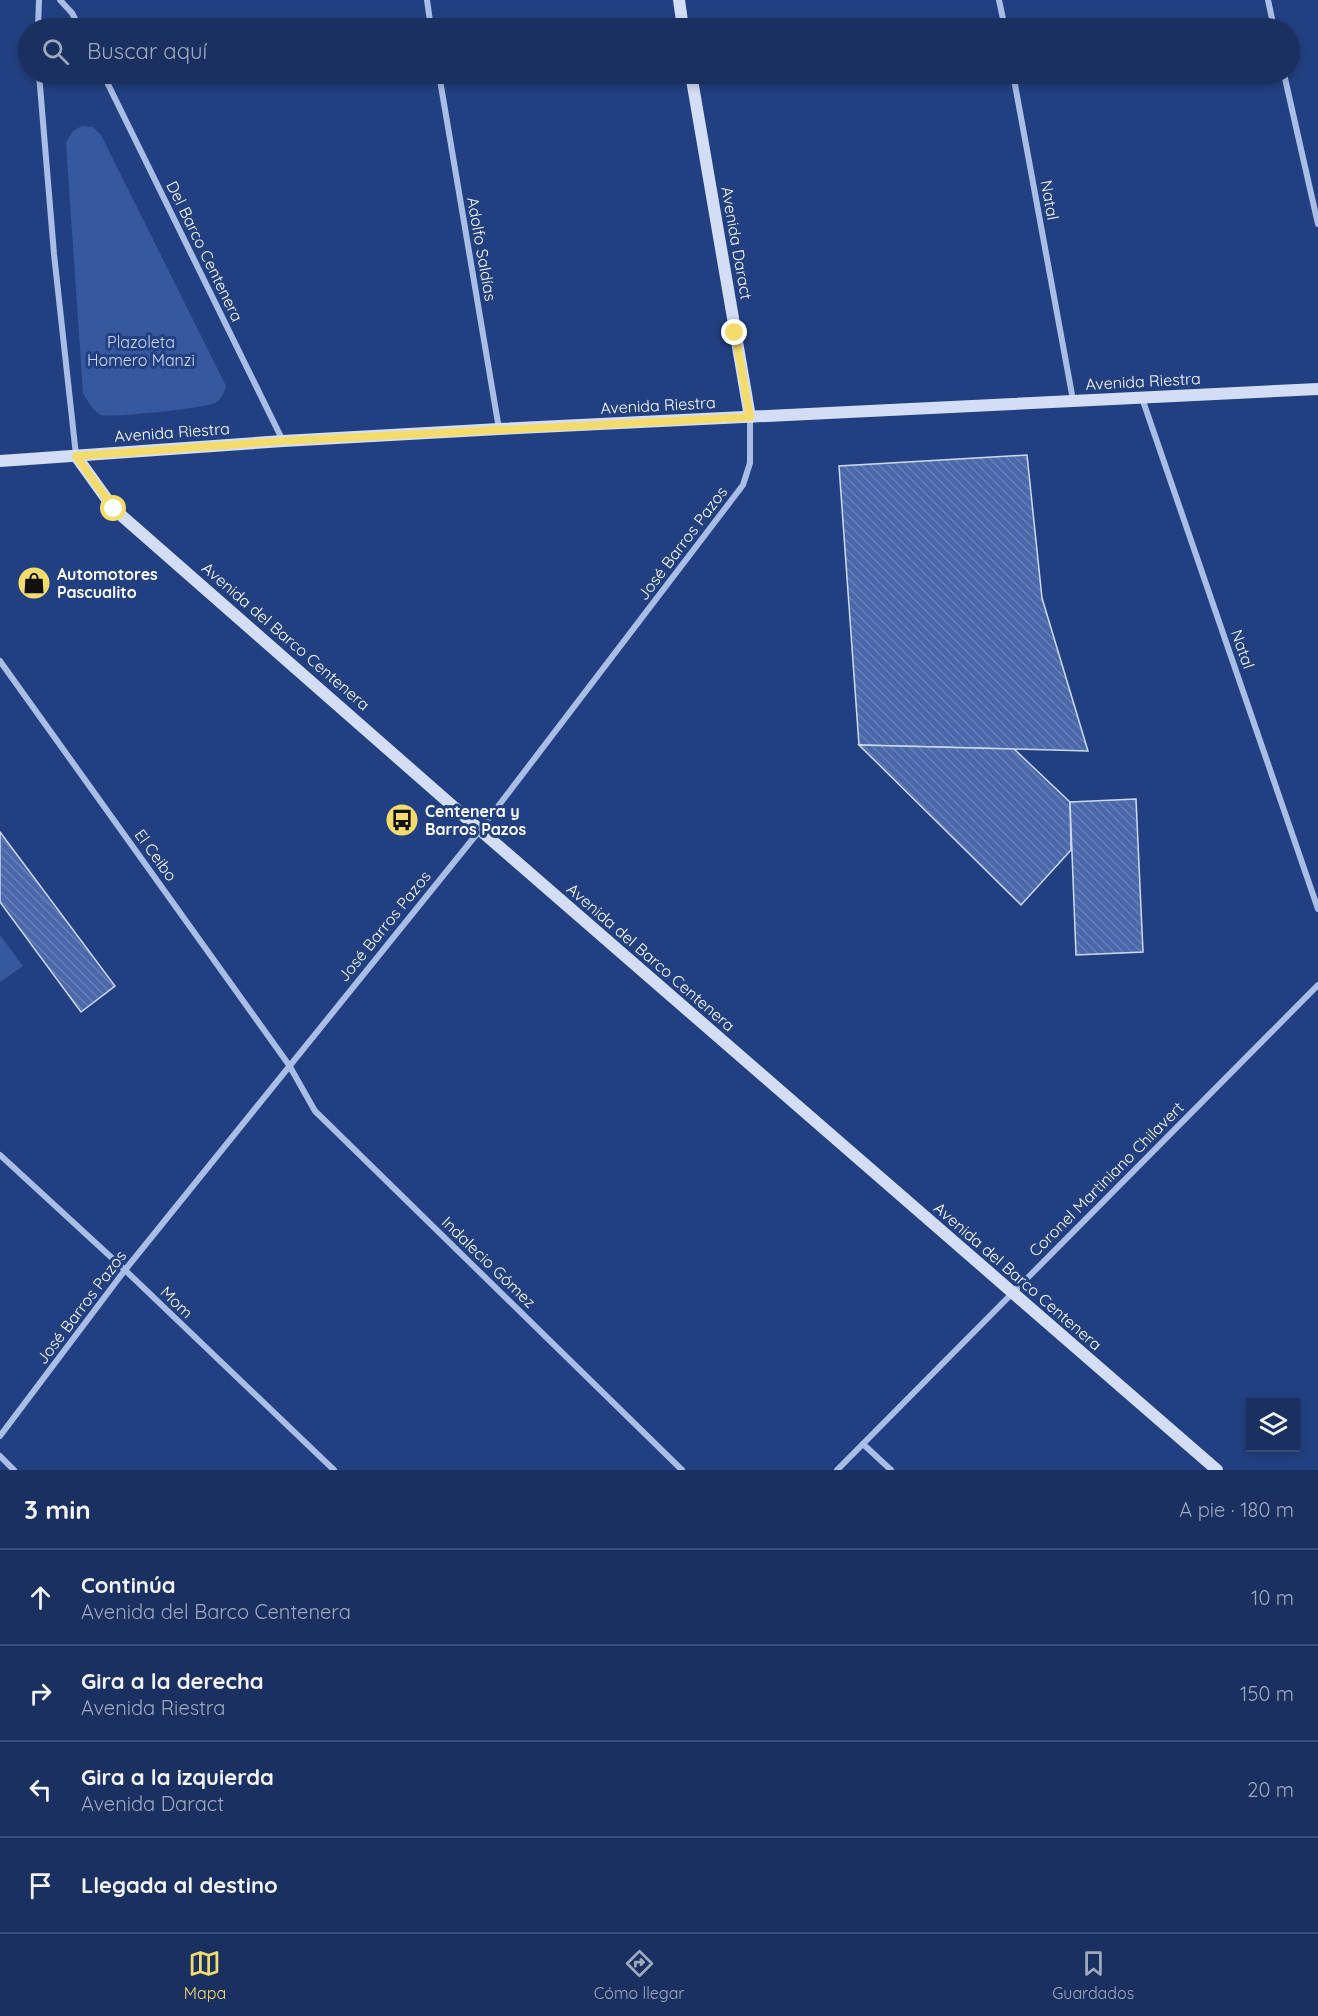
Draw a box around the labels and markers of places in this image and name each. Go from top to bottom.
place label: Automotores Pascualito [57,564,158,602]
shop icon: Automotores Pascualito [16,565,52,601]
place label: Centenera y Barros Pazos [425,801,526,839]
bus stop icon: Centenera y Barros Pazos [384,802,420,838]

